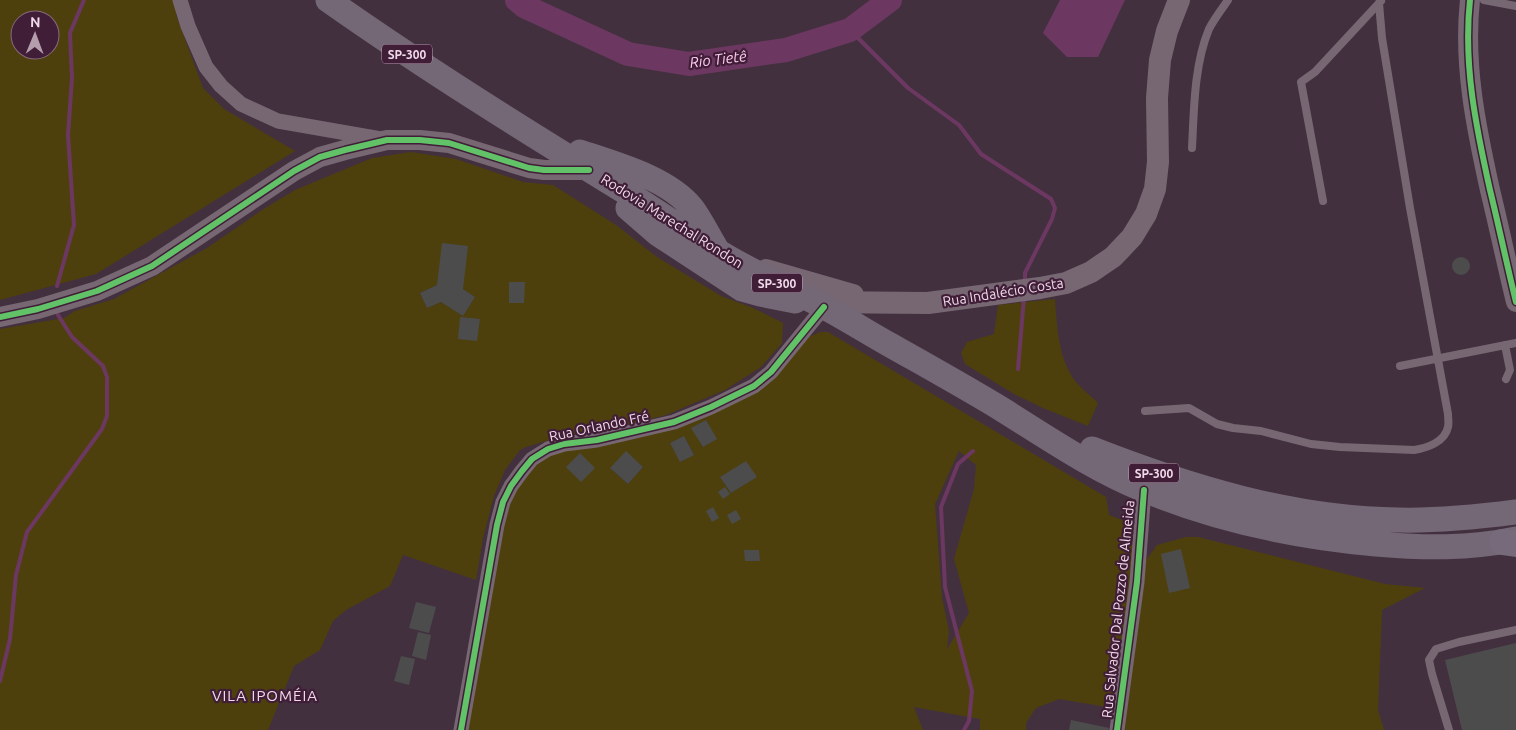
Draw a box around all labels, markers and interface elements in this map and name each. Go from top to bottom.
north arrow [10,10,60,60]
text: N [30,14,41,30]
road number: SP-300 [382,44,432,64]
water label: Rio Tietê [689,47,748,71]
street label: Rodovia Marechal Rondon [598,171,746,271]
road number: SP-300 [752,274,802,292]
street label: Rua Indalécio Costa [941,275,1065,309]
street label: Rua Orlando Fré [547,408,651,444]
road number: SP-300 [1129,463,1179,482]
street label: Rua Salvador Dal Pozzo de Almeida [1099,499,1137,719]
district label: VILA IPOMÉIA [212,687,318,704]

